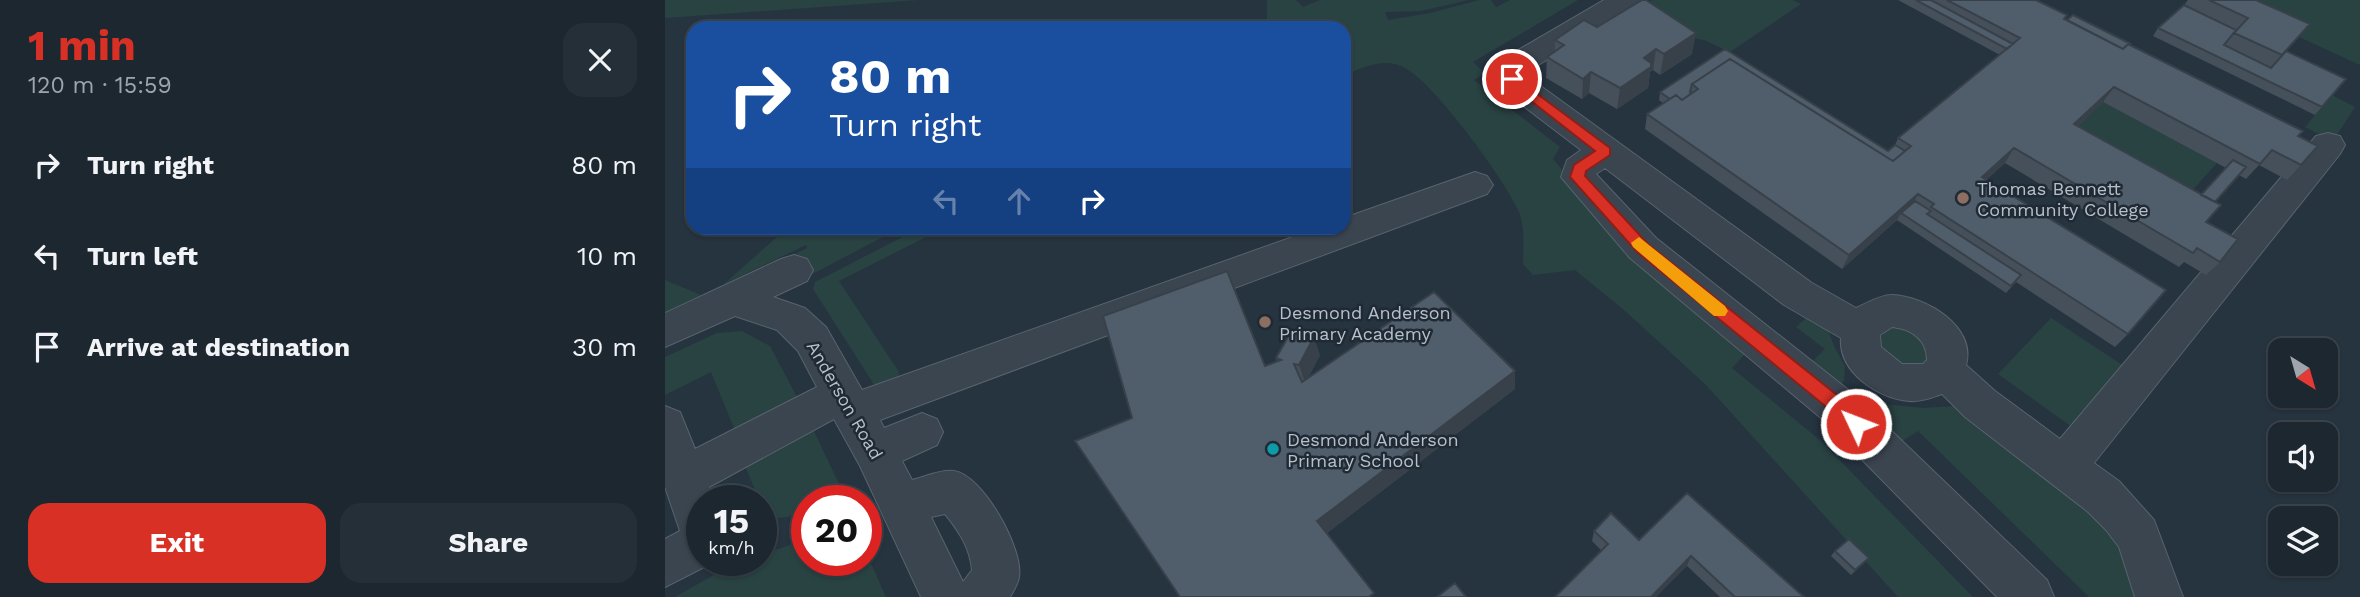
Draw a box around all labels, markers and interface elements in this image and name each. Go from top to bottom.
text: 1 min [28,21,136,70]
button: close [563,23,637,97]
text: 80 m [829,47,951,105]
icon: right [714,49,805,140]
pin [1482,49,1542,109]
icon: arrive [1493,60,1531,98]
text: 120 m · 15:59 [28,72,172,99]
text: Turn right [829,106,981,144]
icon: right [28,146,66,184]
text: Turn right [87,150,214,180]
text: 80 m [571,150,637,180]
place label: Thomas Bennett Community College [1977,178,2149,220]
icon: left [927,182,965,220]
icon: ahead [1000,182,1038,220]
icon: right [1073,182,1111,220]
marker: Thomas Bennett Community College [1955,190,1971,206]
icon: left [28,237,66,275]
text: Turn left [87,241,198,271]
text: 10 m [577,241,637,271]
place label: Desmond Anderson Primary Academy [1279,302,1451,344]
marker: Desmond Anderson Primary Academy [1257,314,1273,330]
icon: arrive [28,328,66,366]
text: Arrive at destination [87,332,350,362]
text: 30 m [572,332,637,362]
street label: Anderson Road [803,337,887,463]
north arrow [2268,338,2338,408]
map controls [2268,338,2338,576]
position arrow [1819,387,1893,461]
button: sound [2268,422,2338,492]
place label: Desmond Anderson Primary School [1287,429,1459,471]
marker: Desmond Anderson Primary School [1265,441,1281,457]
speed limit sign: 20 [791,485,882,576]
text: 15 [714,500,749,542]
button: Exit [28,503,326,583]
button: Share [340,503,637,583]
button: layers [2268,506,2338,576]
text: km/h [708,537,755,558]

